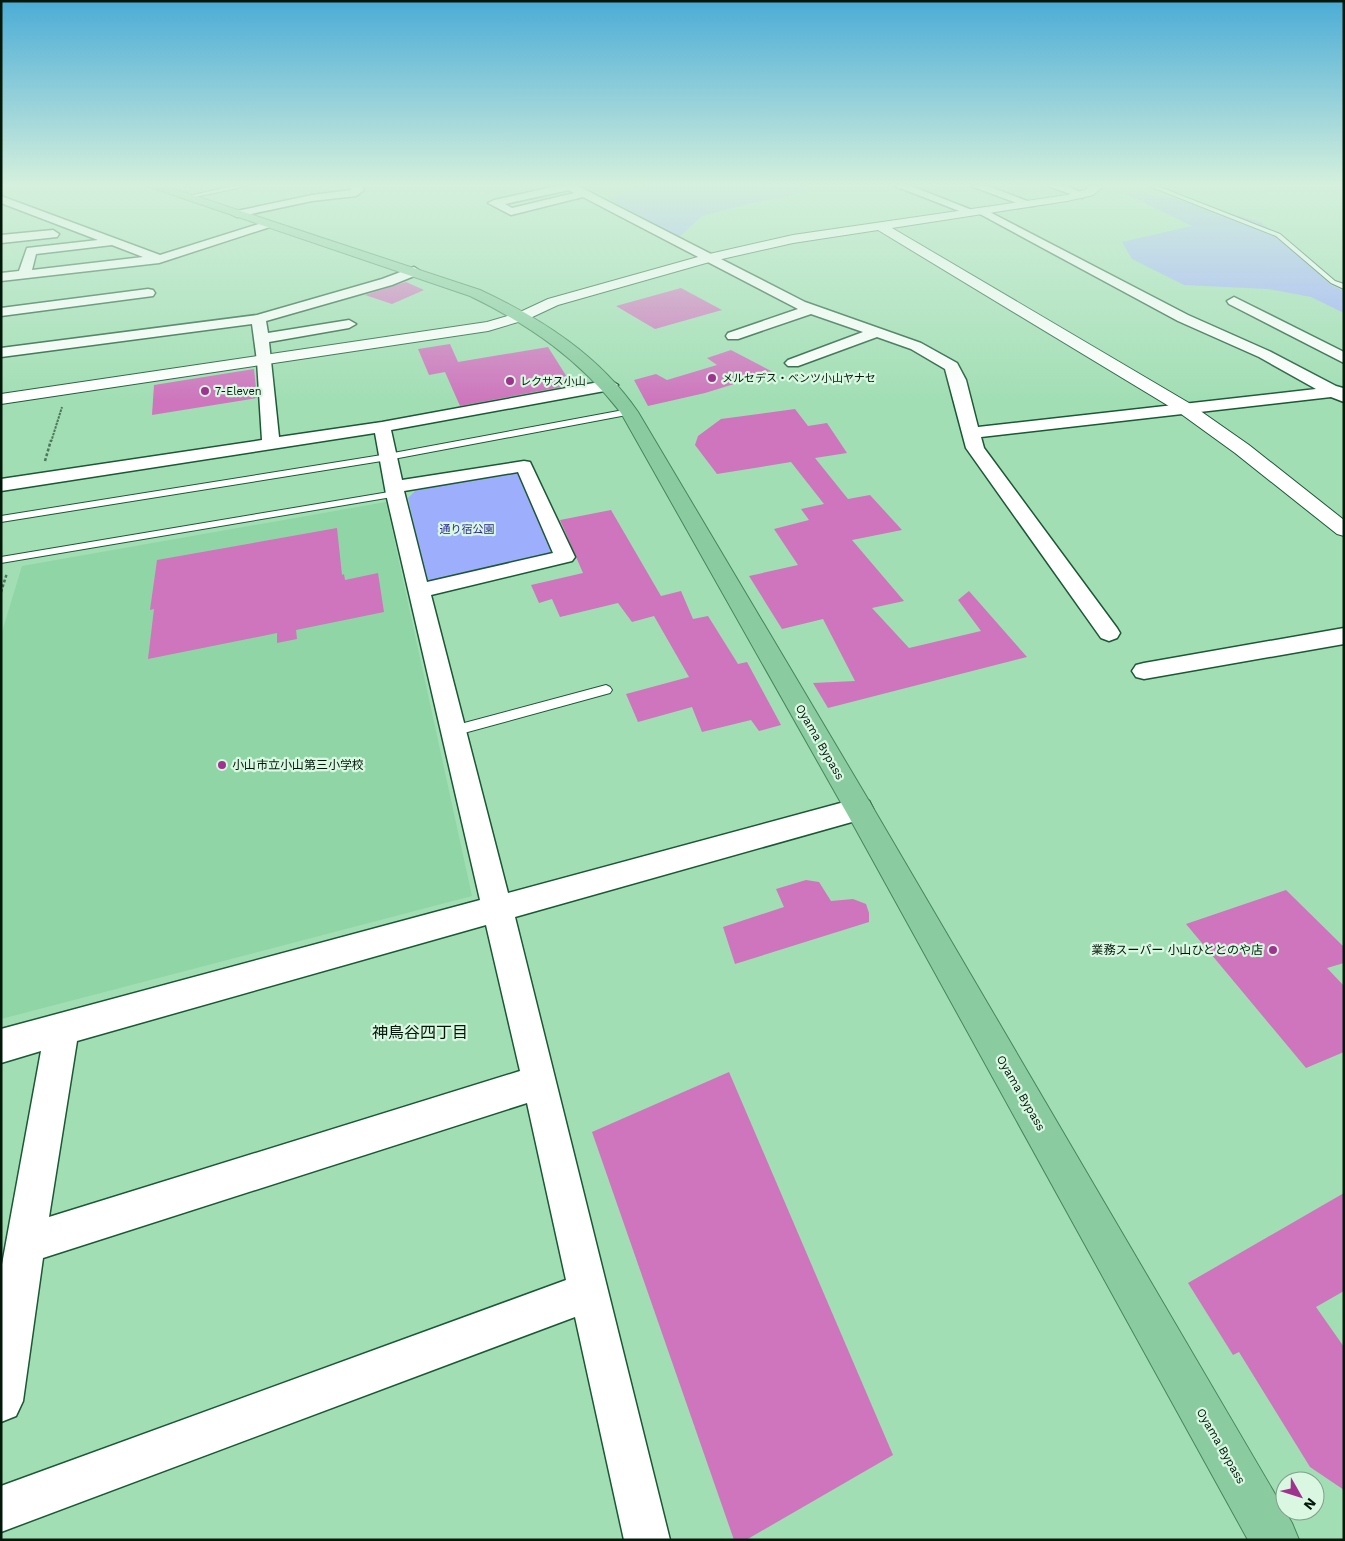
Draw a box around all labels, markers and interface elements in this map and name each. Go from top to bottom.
marker: メルセデス・ベンツ小山ヤナセ [706,372,718,384]
place label: メルセデス・ベンツ小山ヤナセ [722,372,876,385]
marker: レクサス小山 [504,375,516,387]
place label: レクサス小山 [520,375,586,388]
marker: 7-Eleven [199,385,211,397]
place label: 7-Eleven [215,385,262,398]
park label: 通り宿公園 [440,523,495,536]
street label: Oyama Bypass [793,702,847,782]
place label: 小山市立小山第三小学校 [232,758,364,772]
marker: 小山市立小山第三小学校 [216,759,228,771]
place label: 業務スーパー 小山ひととのや店 [1092,943,1263,957]
marker: 業務スーパー 小山ひととのや店 [1267,944,1279,956]
district label: 神鳥谷四丁目 [372,1023,468,1042]
street label: Oyama Bypass [994,1053,1048,1133]
street label: Oyama Bypass [1194,1406,1248,1486]
north arrow [1275,1471,1325,1521]
text: N [1301,1495,1320,1513]

